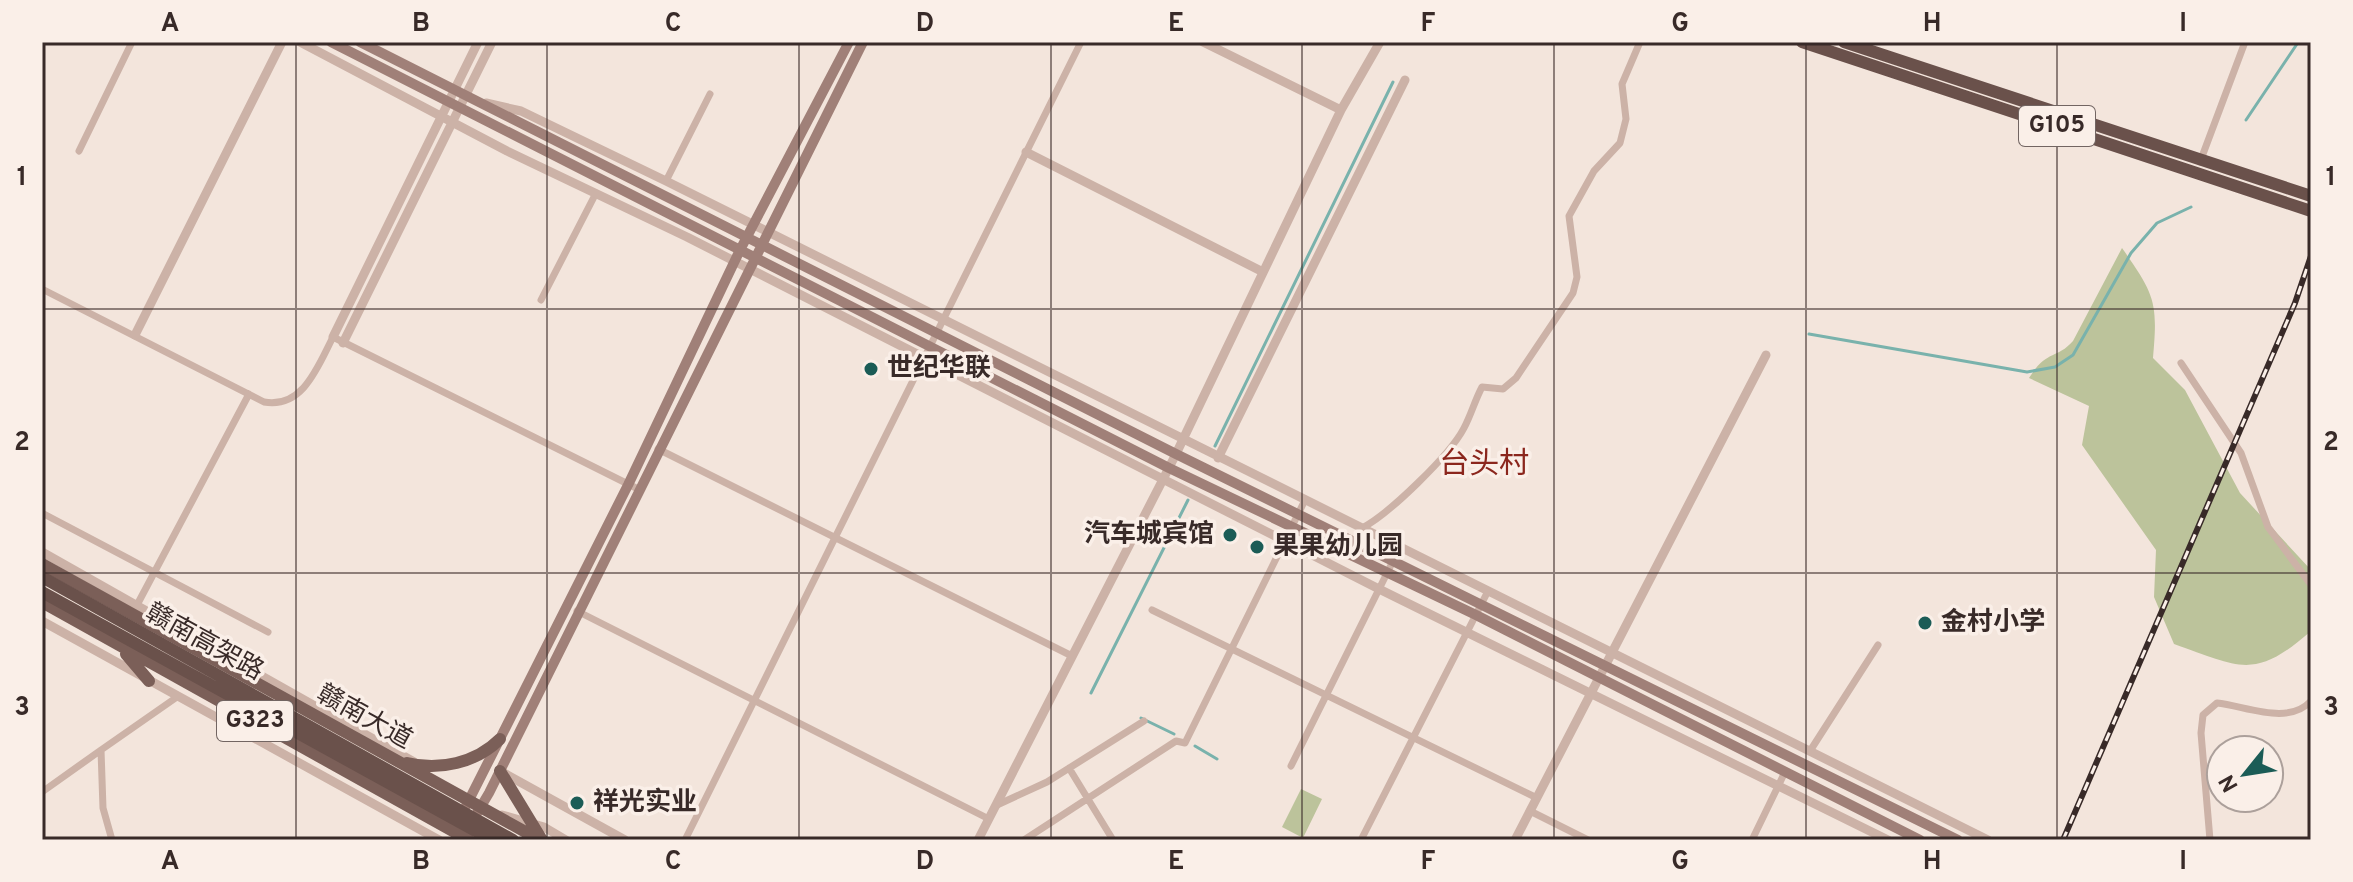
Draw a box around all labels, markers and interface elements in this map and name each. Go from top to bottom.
text: A [161,8,179,41]
text: B [412,8,430,41]
text: C [665,8,681,41]
text: D [916,8,934,41]
text: E [1168,8,1184,41]
text: F [1421,8,1436,41]
text: G [1671,8,1689,41]
text: H [1923,8,1941,41]
text: I [2179,8,2187,41]
road number: G105 [2019,106,2095,146]
text: 1 [17,162,27,195]
text: 1 [2326,162,2336,195]
place label: 世纪华联 [887,353,991,386]
marker: 世纪华联 [862,360,880,378]
text: 2 [14,427,30,460]
text: 2 [2323,427,2339,460]
district label: 台头村 [1439,447,1529,484]
place label: 汽车城宾馆 [1084,519,1214,552]
marker: 汽车城宾馆 [1221,526,1239,544]
place label: 果果幼儿园 [1273,531,1403,564]
marker: 果果幼儿园 [1248,538,1266,556]
street label: 赣南高架路 [139,597,269,689]
place label: 金村小学 [1941,607,2045,640]
marker: 金村小学 [1916,614,1934,632]
street label: 赣南大道 [311,678,417,758]
text: 3 [14,692,30,725]
text: 3 [2323,692,2339,725]
road number: G323 [217,701,293,741]
north arrow [2205,734,2285,814]
text: N [2214,769,2245,796]
place label: 祥光实业 [593,787,697,820]
marker: 祥光实业 [568,794,586,812]
text: A [161,846,179,879]
text: B [412,846,430,879]
text: C [665,846,681,879]
text: D [916,846,934,879]
text: E [1168,846,1184,879]
text: F [1421,846,1436,879]
text: G [1671,846,1689,879]
text: H [1923,846,1941,879]
text: I [2179,846,2187,879]

